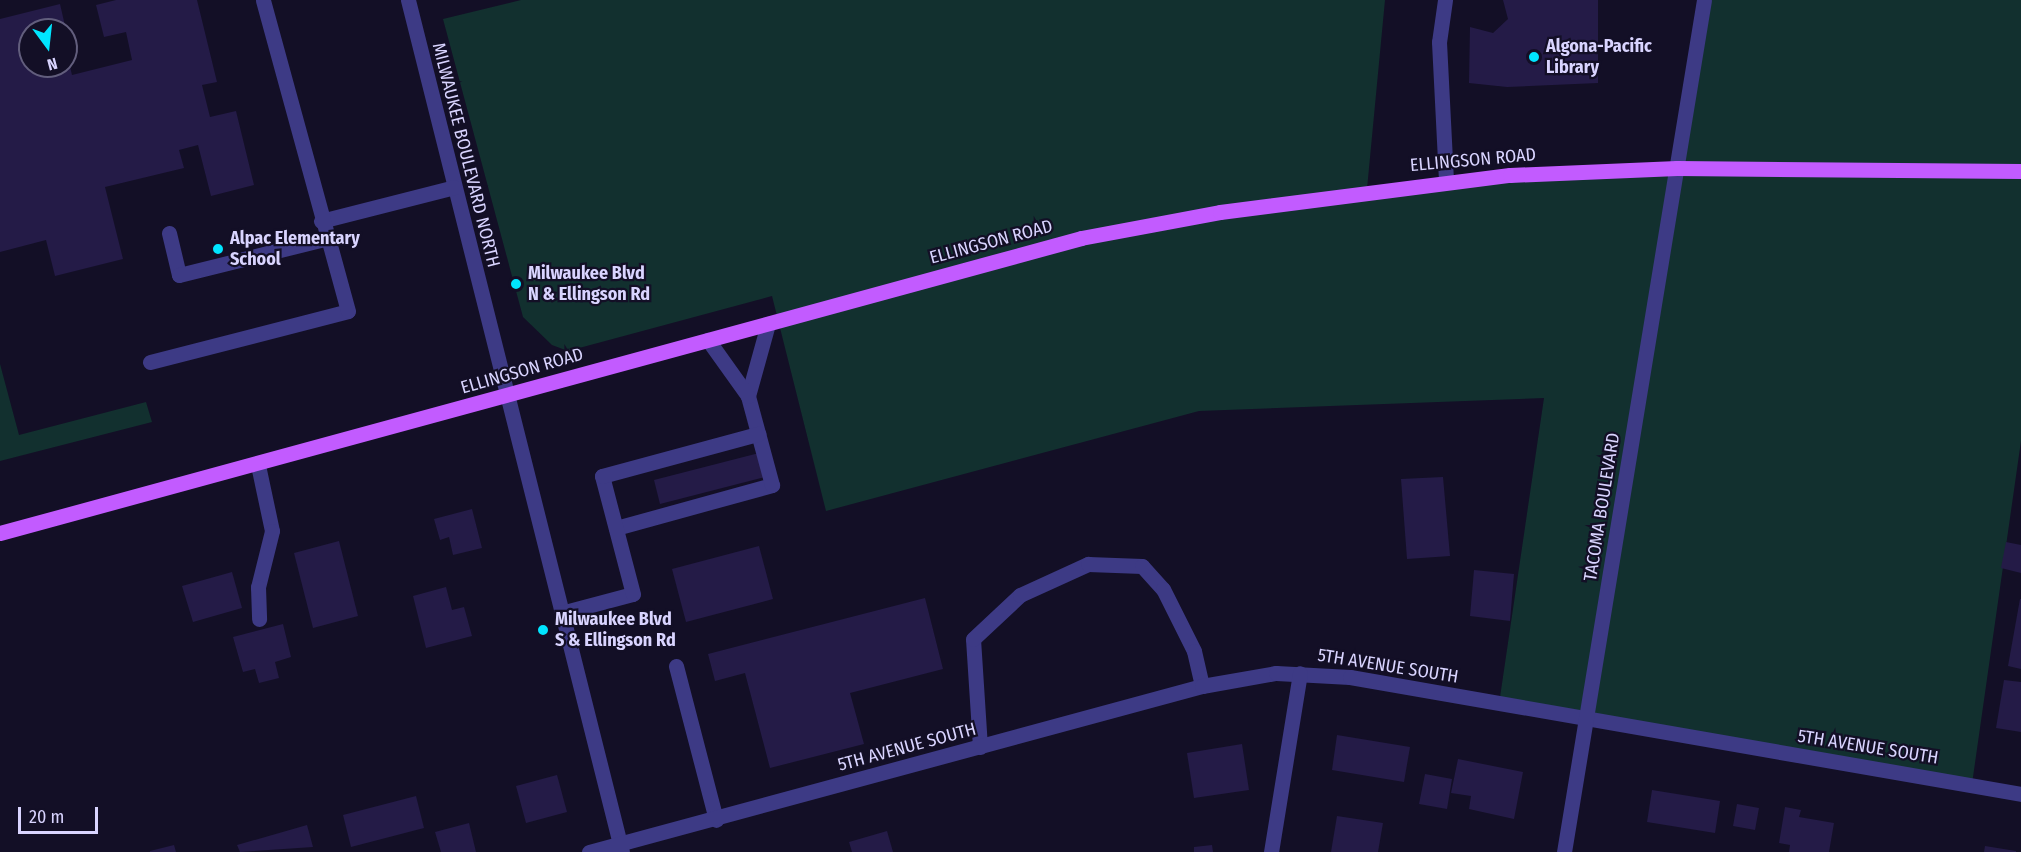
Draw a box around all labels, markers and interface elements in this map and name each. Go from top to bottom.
north arrow [18,18,78,78]
place label: Algona-Pacific Library [1546,36,1652,78]
street label: MILWAUKEE BOULEVARD NORTH [428,40,504,270]
marker: Algona-Pacific Library [1527,50,1541,64]
text: N [45,54,59,74]
street label: ELLINGSON ROAD [1409,144,1537,176]
street label: ELLINGSON ROAD [927,215,1055,269]
place label: Alpac Elementary School [230,228,360,270]
marker: Alpac Elementary School [211,242,225,256]
place label: Milwaukee Blvd N & Ellingson Rd [528,263,650,306]
marker: Milwaukee Blvd N & Ellingson Rd [509,277,523,291]
street label: ELLINGSON ROAD [458,343,586,399]
street label: TACOMA BOULEVARD [1580,431,1624,583]
place label: Milwaukee Blvd S & Ellingson Rd [555,609,676,652]
marker: Milwaukee Blvd S & Ellingson Rd [536,623,550,637]
street label: 5TH AVENUE SOUTH [1316,644,1460,688]
street label: 5TH AVENUE SOUTH [836,718,978,776]
street label: 5TH AVENUE SOUTH [1796,725,1940,769]
scale bar [21,795,100,833]
text: 20 m [29,806,64,828]

